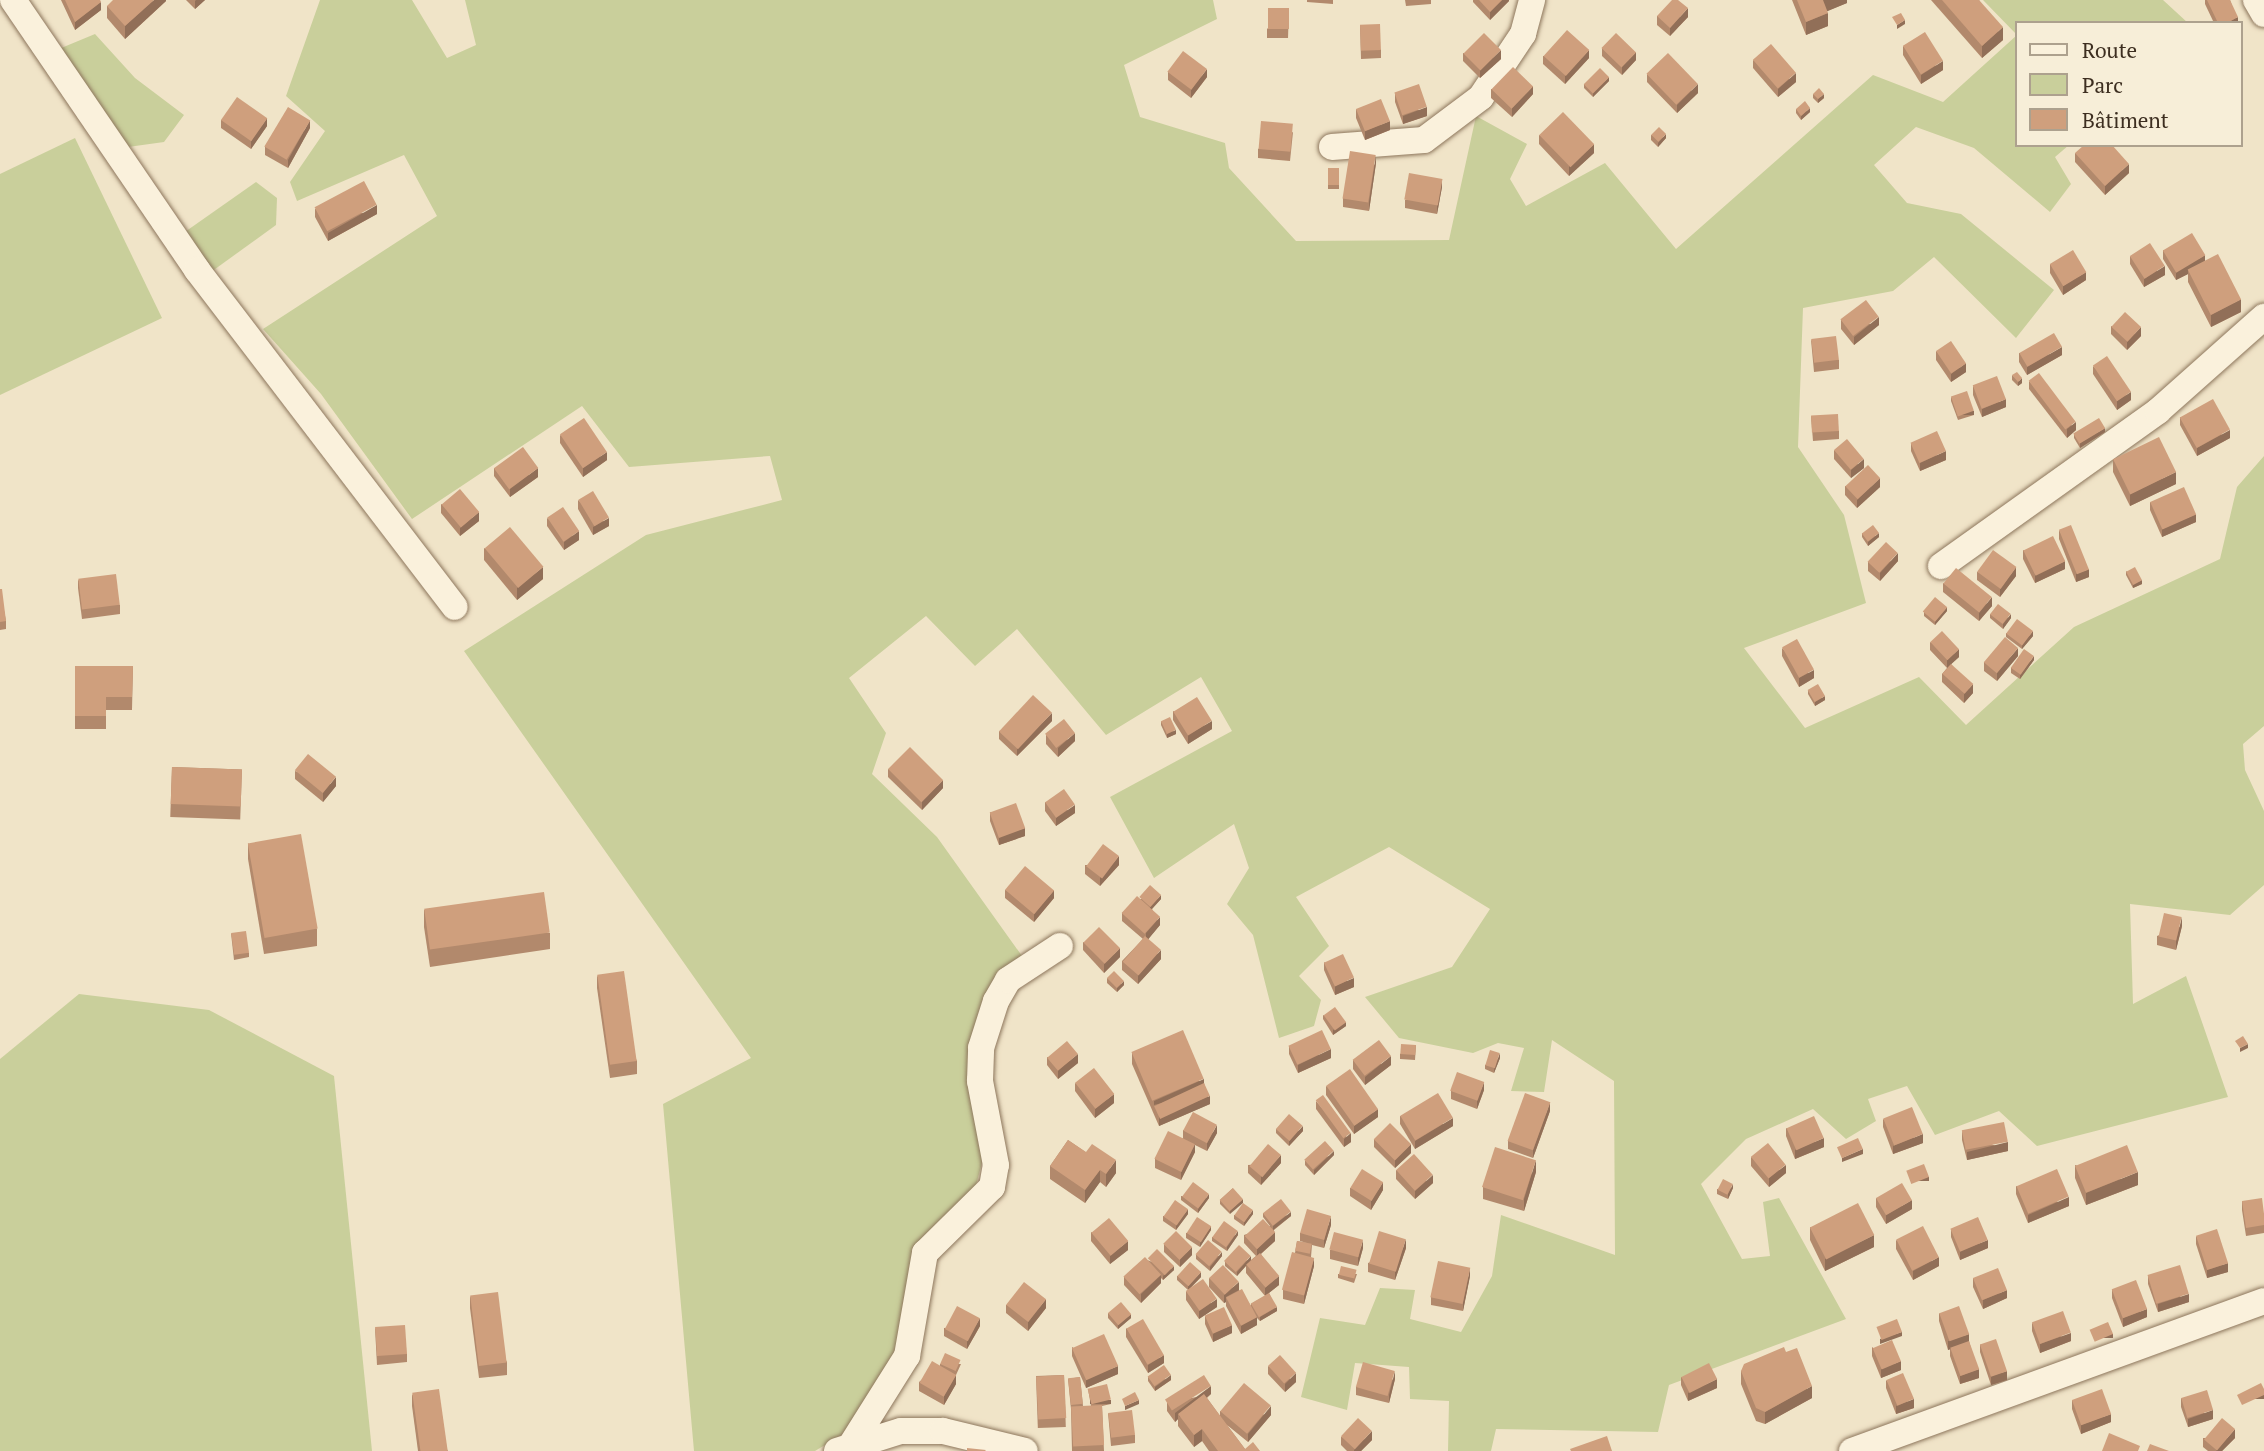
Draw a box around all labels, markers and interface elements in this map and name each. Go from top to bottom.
legend [2016,21,2243,147]
text: Route [2082,36,2137,64]
text: Parc [2082,71,2123,99]
text: Bâtiment [2082,106,2169,134]

